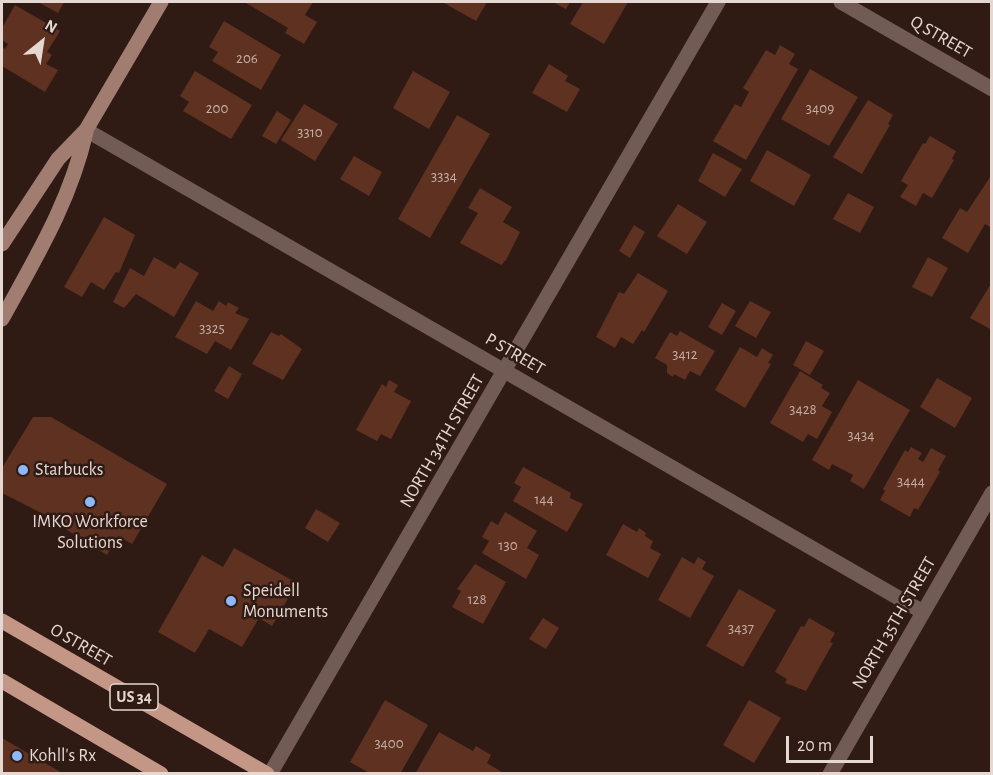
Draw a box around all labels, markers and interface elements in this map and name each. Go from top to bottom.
street label: Q STREET [906,11,976,63]
north arrow [12,12,72,72]
text: N [42,17,60,36]
house number: 206 [236,49,258,67]
house number: 200 [206,99,228,117]
house number: 3409 [806,99,834,117]
house number: 3310 [297,123,323,141]
house number: 3334 [431,167,457,185]
house number: 3325 [199,319,225,337]
street label: P STREET [481,328,549,380]
house number: 3412 [672,345,698,363]
street label: NORTH 34TH STREET [395,371,489,511]
house number: 3428 [789,400,817,418]
house number: 3434 [848,426,874,444]
place label: Starbucks [35,459,103,481]
marker: Starbucks [16,463,30,477]
house number: 3444 [897,472,925,490]
house number: 144 [534,490,554,508]
marker: IMKO Workforce Solutions [83,495,97,509]
place label: IMKO Workforce Solutions [32,511,148,554]
house number: 130 [498,536,518,554]
street label: NORTH 35TH STREET [847,553,941,693]
place label: Speidell Monuments [243,580,328,622]
house number: 128 [467,590,487,608]
marker: Speidell Monuments [224,594,238,608]
street label: O STREET [46,619,116,671]
house number: 3437 [728,619,754,637]
road number: US 34 [110,684,158,710]
scale bar [789,724,876,762]
house number: 3400 [374,734,404,752]
text: 20 m [797,737,832,755]
place label: Kohll's Rx [29,745,96,767]
marker: Kohll's Rx [10,749,24,763]

